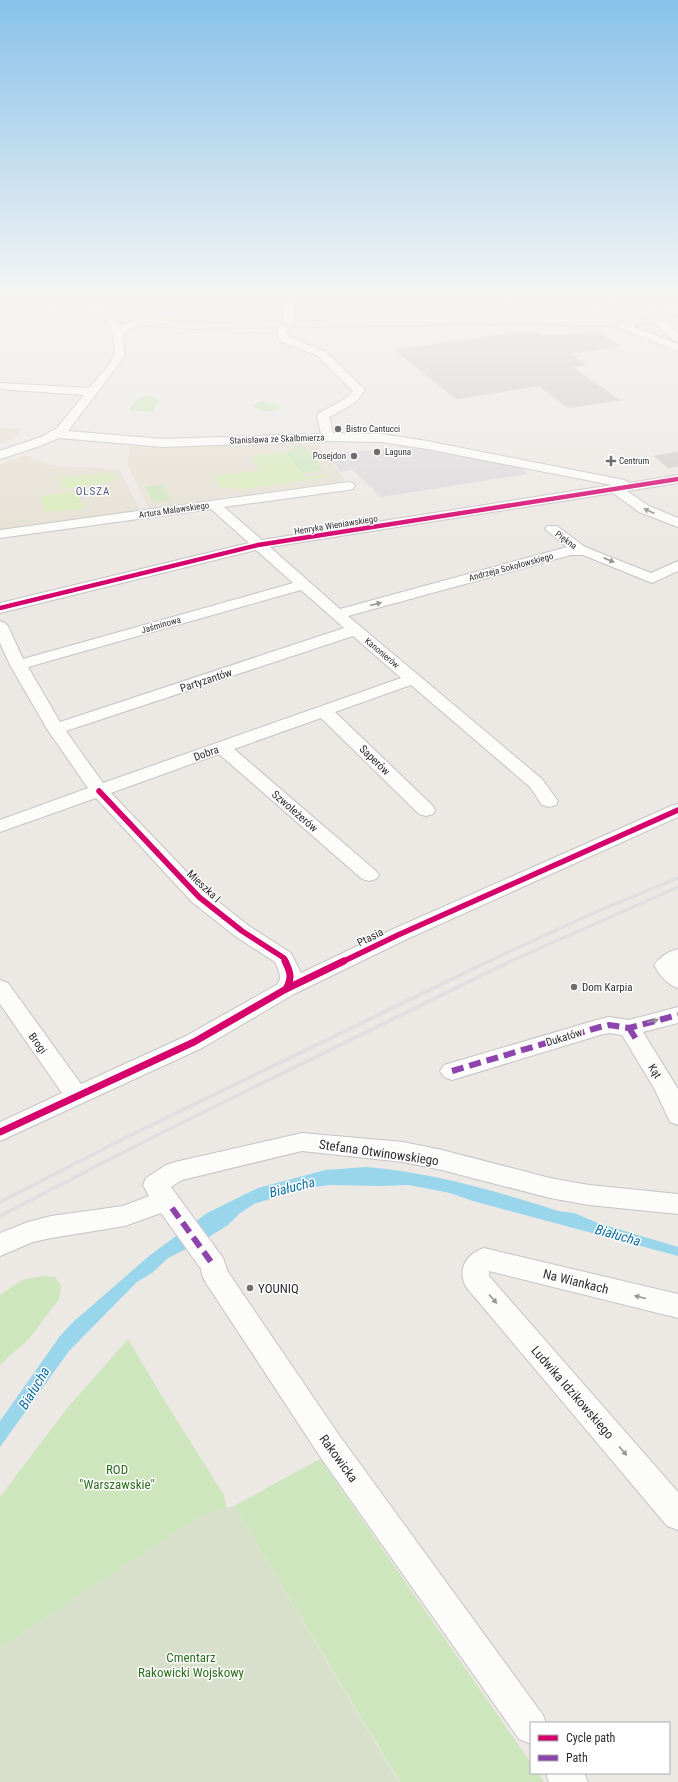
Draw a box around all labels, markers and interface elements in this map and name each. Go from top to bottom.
marker: Bistro Cantucci [333,424,343,434]
place label: Bistro Cantucci [346,424,400,434]
street label: Stanisława ze Skalbmierza [229,432,325,446]
marker: Laguna [372,447,382,457]
place label: Laguna [385,447,411,457]
place label: Posejdon [313,451,346,461]
marker: Posejdon [349,451,359,461]
marker: Centrum [606,456,616,466]
place label: Centrum [619,456,649,466]
district label: OLSZA [76,485,110,498]
street label: Artura Malawskiego [138,500,210,520]
one-way arrow [643,508,654,514]
street label: Henryka Wieniawskiego [294,513,379,537]
street label: Piękna [553,529,579,551]
street label: Andrzeja Sokołowskiego [468,551,555,583]
one-way arrow [603,557,614,563]
one-way arrow [370,601,382,607]
street label: Jaśminowa [140,615,182,635]
street label: Kanonierów [363,636,401,670]
street label: Partyzantów [178,666,234,695]
street label: Dobra [192,743,220,764]
street label: Saperów [357,743,393,778]
street label: Szwoleżerów [269,788,320,835]
street label: Mieszka I [184,868,223,905]
street label: Ptasia [355,925,385,949]
place label: Dom Karpia [582,981,632,994]
marker: Dom Karpia [569,982,579,992]
one-way arrow [647,1018,660,1024]
street label: Dukatów [544,1026,584,1049]
street label: Brogi [26,1030,50,1056]
street label: Kąt [645,1062,664,1081]
street label: Stefana Otwinowskiego [318,1137,440,1168]
water label: Białucha [268,1174,316,1200]
water label: Białucha [594,1221,642,1249]
street label: Na Wiankach [542,1266,610,1297]
place label: YOUNIQ [258,1281,299,1296]
marker: YOUNIQ [245,1283,255,1293]
one-way arrow [488,1294,497,1305]
one-way arrow [634,1294,646,1300]
street label: Ludwika Idzikowskiego [528,1343,617,1442]
water label: Białucha [15,1364,53,1412]
street label: Rakowicka [316,1432,361,1485]
one-way arrow [618,1446,628,1456]
park label: ROD "Warszawskie" [79,1462,155,1492]
park label: Cmentarz Rakowicki Wojskowy [138,1650,245,1680]
legend [530,1722,670,1774]
text: Cycle path [566,1731,616,1745]
text: Path [566,1751,588,1765]

